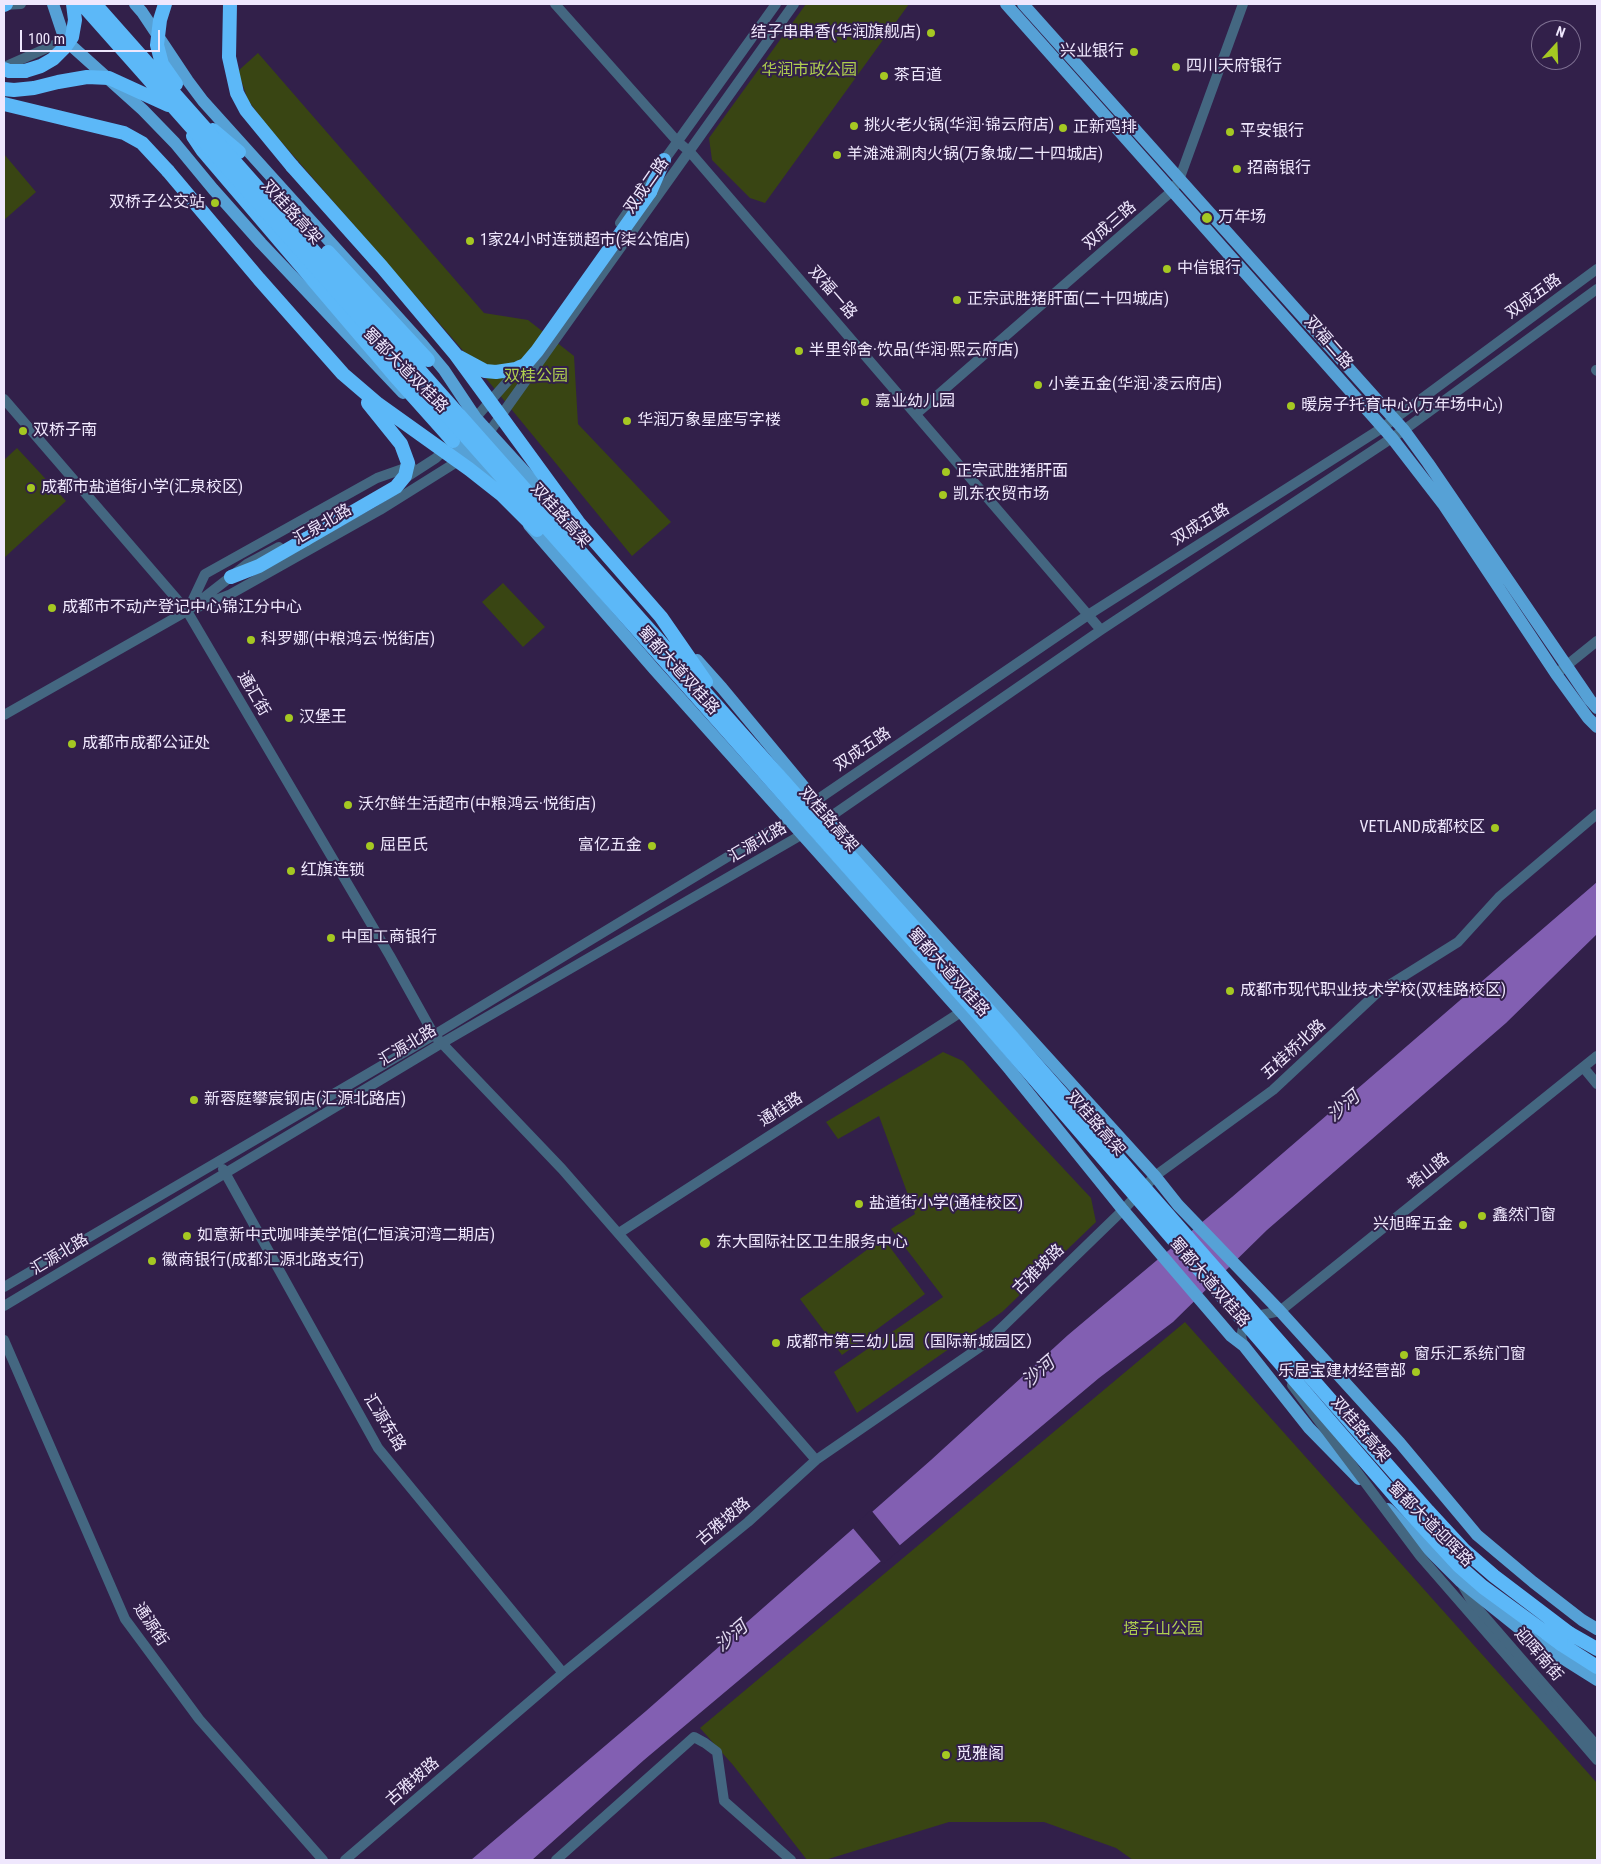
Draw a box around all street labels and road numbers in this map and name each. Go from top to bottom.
street label: 双成二路 [621,154,673,218]
street label: 双桂路高架 [257,177,325,249]
street label: 双成三路 [1080,198,1140,254]
street label: 双福一路 [804,263,860,323]
street label: 双成五路 [1502,270,1566,324]
street label: 双福二路 [1300,313,1356,373]
street label: 蜀都大道双桂路 [359,325,451,417]
street label: 双桂路高架 [526,480,594,552]
street label: 双成五路 [1169,500,1233,550]
street label: 汇泉北路 [290,501,356,549]
street label: 蜀都大道双桂路 [633,623,723,719]
street label: 通汇街 [233,668,273,720]
street label: 双成五路 [831,724,895,776]
street label: 双桂路高架 [795,784,861,856]
street label: 汇源北路 [725,819,791,867]
street label: 蜀都大道双桂路 [903,925,993,1021]
street label: 五桂桥北路 [1258,1016,1330,1084]
street label: 汇源北路 [376,1021,440,1071]
street label: 双桂路高架 [1062,1088,1128,1160]
street label: 通桂路 [756,1089,806,1131]
street label: 塔山路 [1404,1149,1454,1195]
street label: 汇源北路 [28,1230,92,1280]
street label: 蜀都大道双桂路 [1165,1234,1253,1332]
street label: 古雅坡路 [1009,1241,1069,1299]
street label: 汇源东路 [359,1391,409,1455]
street label: 双桂路高架 [1327,1394,1393,1466]
street label: 蜀都大道迎晖路 [1384,1479,1476,1571]
street label: 古雅坡路 [693,1494,755,1550]
street label: 通源街 [129,1600,171,1650]
street label: 迎晖南街 [1510,1625,1566,1685]
street label: 古雅坡路 [383,1754,443,1810]

